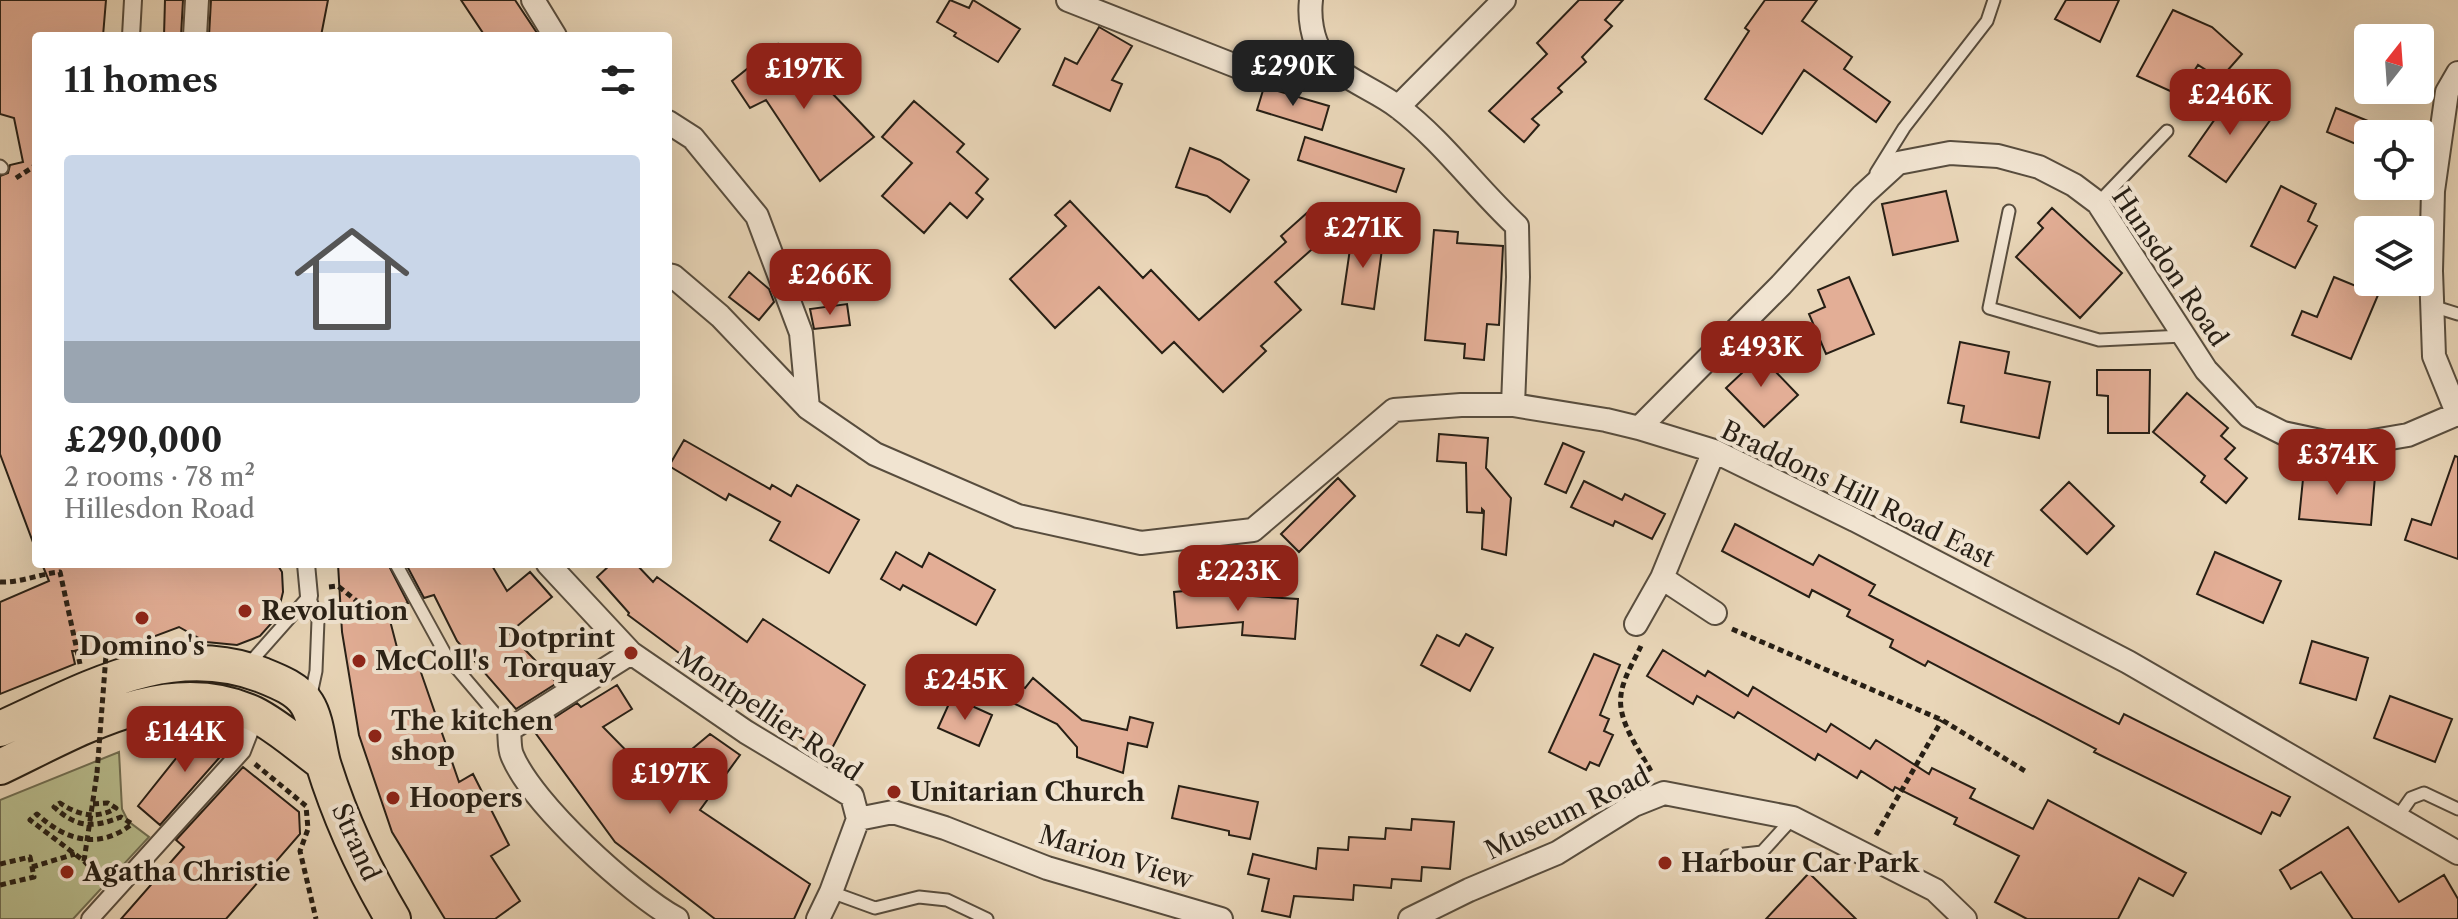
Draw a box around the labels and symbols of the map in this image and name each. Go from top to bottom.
north arrow [2354,24,2434,104]
pin: £290K [1237,40,1349,108]
pin: £197K [748,43,860,111]
pin: £246K [2174,69,2286,137]
street label: Hunsdon Road [2105,181,2235,353]
pin: £271K [1307,202,1419,270]
pin: £266K [774,249,886,317]
pin: £493K [1705,321,1817,389]
street label: Braddons Hill Road East [1716,414,2001,575]
pin: £374K [2281,429,2393,497]
pin: £223K [1182,545,1294,613]
place label: Revolution [261,595,408,627]
marker: Revolution [236,602,254,620]
marker: Domino's [133,609,151,627]
place label: Dotprint Torquay [498,622,616,684]
place label: Domino's [79,630,205,662]
street label: Montpellier Road [670,640,868,788]
marker: Dotprint Torquay [622,644,640,662]
place label: McColl's [375,645,490,677]
marker: McColl's [350,652,368,670]
pin: £245K [909,654,1021,722]
place label: The kitchen shop [391,705,553,767]
pin: £144K [129,706,241,774]
marker: The kitchen shop [366,727,384,745]
pin: £197K [614,748,726,816]
street label: Museum Road [1479,759,1655,867]
place label: Unitarian Church [910,776,1145,808]
place label: Hoopers [409,782,523,814]
marker: Unitarian Church [885,783,903,801]
marker: Hoopers [384,789,402,807]
street label: Strand [325,798,387,886]
street label: Marion View [1035,818,1197,896]
place label: Harbour Car Park [1681,847,1920,879]
marker: Harbour Car Park [1656,854,1674,872]
place label: Agatha Christie [82,856,290,888]
marker: Agatha Christie [58,863,76,881]

